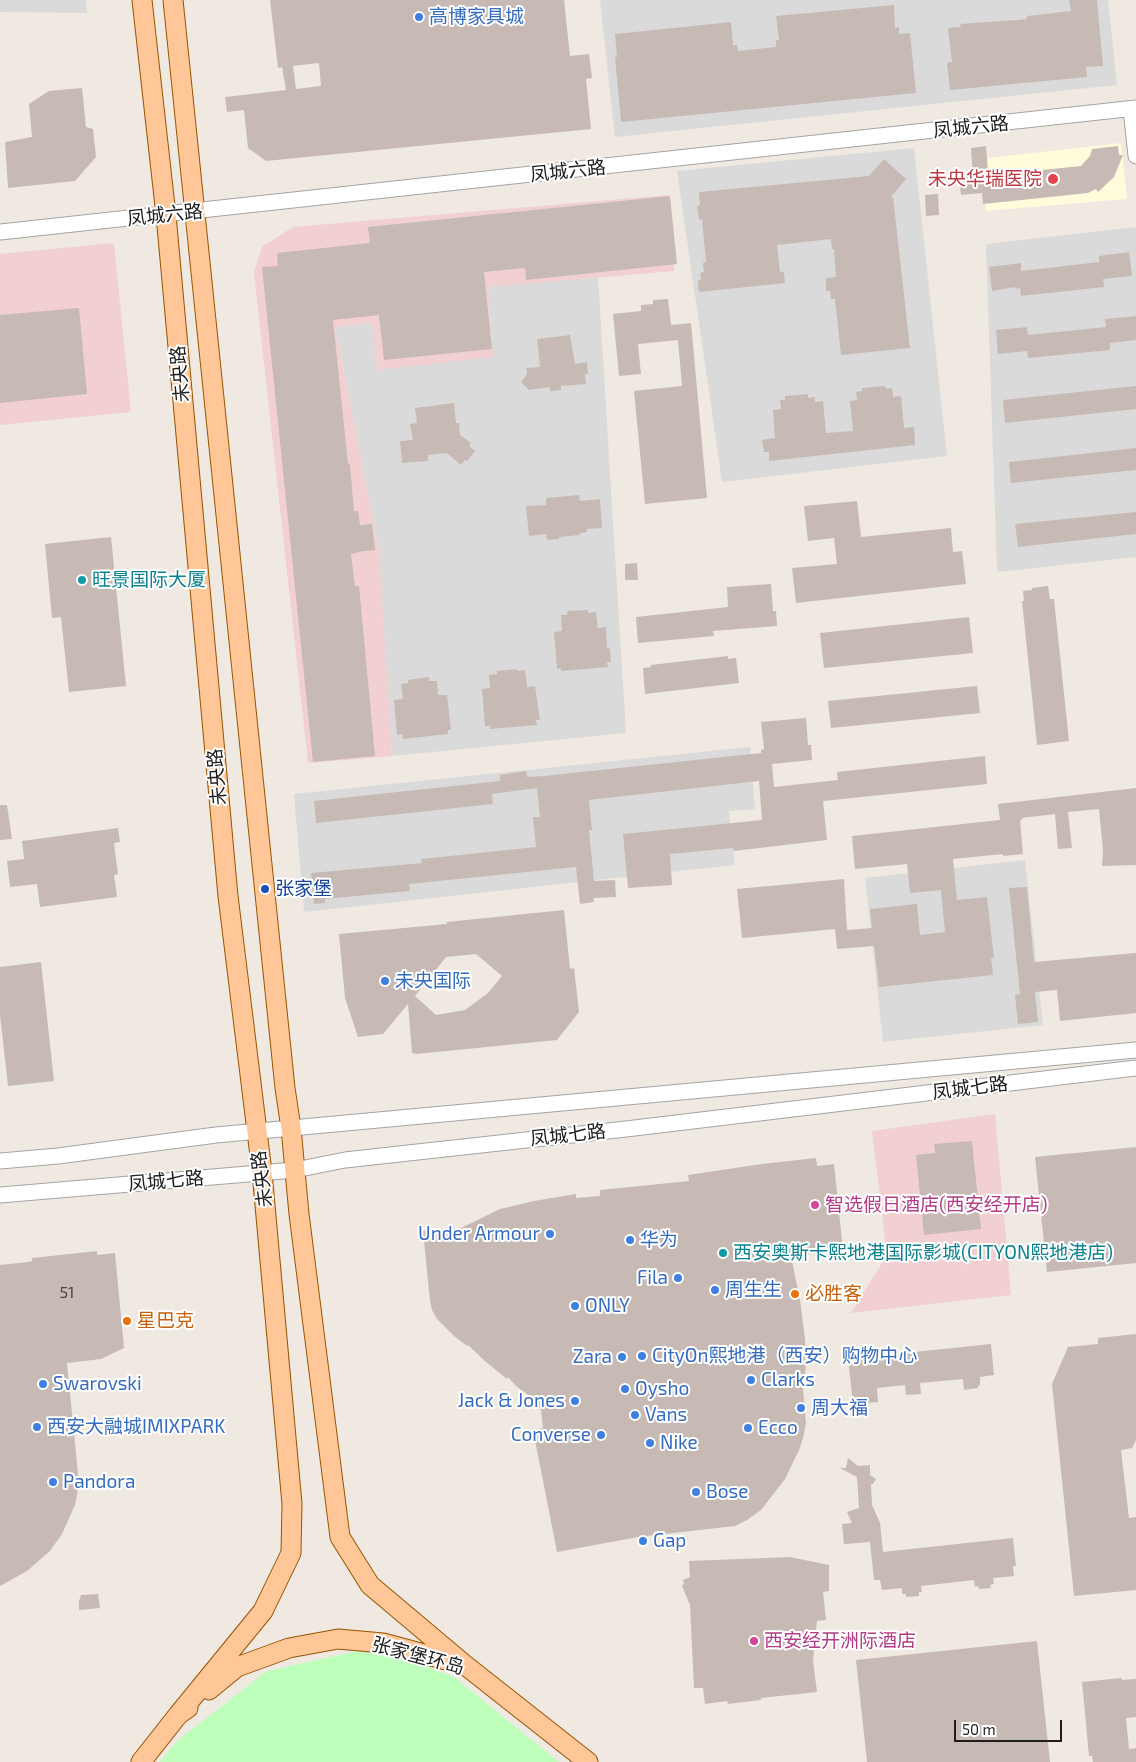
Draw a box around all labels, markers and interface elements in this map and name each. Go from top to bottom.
place label: 高博家具城 [429,6,524,28]
marker: 高博家具城 [413,11,425,23]
street label: 凤城六路 [932,112,1010,142]
street label: 凤城六路 [529,156,607,186]
place label: 未央华瑞医院 [928,168,1042,190]
marker: 未央华瑞医院 [1046,172,1060,186]
street label: 凤城六路 [126,200,204,230]
street label: 未央路 [166,345,194,403]
place label: 旺景国际大厦 [92,569,206,591]
marker: 旺景国际大厦 [76,574,88,586]
street label: 未央路 [203,748,231,806]
place label: 张家堡 [275,878,332,900]
marker: 张家堡 [259,883,271,895]
place label: 未央国际 [395,970,471,992]
marker: 未央国际 [379,975,391,987]
street label: 凤城七路 [931,1072,1009,1104]
street label: 凤城七路 [529,1120,607,1150]
street label: 未央路 [247,1149,277,1209]
street label: 凤城七路 [127,1166,205,1196]
place label: 智选假日酒店(西安经开店) [825,1194,1048,1216]
marker: 智选假日酒店(西安经开店) [809,1199,821,1211]
place label: Under Armour [418,1223,540,1245]
marker: Under Armour [544,1228,556,1240]
place label: 华为 [640,1229,678,1251]
marker: 华为 [624,1234,636,1246]
place label: 西安奥斯卡熙地港国际影城(CITYON熙地港店) [733,1242,1113,1264]
marker: 西安奥斯卡熙地港国际影城(CITYON熙地港店) [717,1247,729,1259]
place label: Fila [637,1267,668,1289]
marker: Fila [672,1272,684,1284]
place label: 周生生 [725,1279,782,1301]
house number: 51 [60,1283,74,1303]
place label: 必胜客 [805,1283,862,1305]
marker: 周生生 [709,1284,721,1296]
marker: 必胜客 [789,1288,801,1300]
place label: ONLY [585,1295,630,1317]
marker: ONLY [569,1300,581,1312]
place label: 星巴克 [137,1310,194,1332]
marker: 星巴克 [121,1315,133,1327]
place label: CityOn熙地港（西安）购物中心 [652,1345,918,1367]
place label: Zara [573,1346,612,1368]
marker: CityOn熙地港（西安）购物中心 [636,1350,648,1362]
marker: Zara [616,1351,628,1363]
place label: Clarks [761,1369,815,1391]
place label: Swarovski [53,1373,142,1395]
marker: Clarks [745,1374,757,1386]
marker: Swarovski [37,1378,49,1390]
place label: Oysho [635,1378,689,1400]
marker: Oysho [619,1383,631,1395]
place label: Jack & Jones [458,1390,565,1412]
marker: Jack & Jones [569,1395,581,1407]
place label: 周大福 [811,1397,868,1419]
marker: 周大福 [795,1402,807,1414]
place label: Vans [645,1404,687,1426]
marker: Vans [629,1409,641,1421]
place label: 西安大融城IMIXPARK [47,1416,226,1438]
place label: Ecco [758,1417,798,1439]
marker: 西安大融城IMIXPARK [31,1421,43,1433]
marker: Ecco [742,1422,754,1434]
place label: Converse [511,1424,591,1446]
marker: Converse [595,1429,607,1441]
place label: Nike [660,1432,698,1454]
marker: Nike [644,1437,656,1449]
place label: Pandora [63,1471,135,1493]
marker: Pandora [47,1476,59,1488]
place label: Bose [706,1481,748,1503]
marker: Bose [690,1486,702,1498]
place label: Gap [653,1530,686,1552]
marker: Gap [637,1535,649,1547]
place label: 西安经开洲际酒店 [764,1630,916,1652]
street label: 张家堡环岛 [369,1633,467,1679]
marker: 西安经开洲际酒店 [748,1635,760,1647]
scale bar [956,1710,1064,1742]
text: 50 m [962,1720,996,1738]

